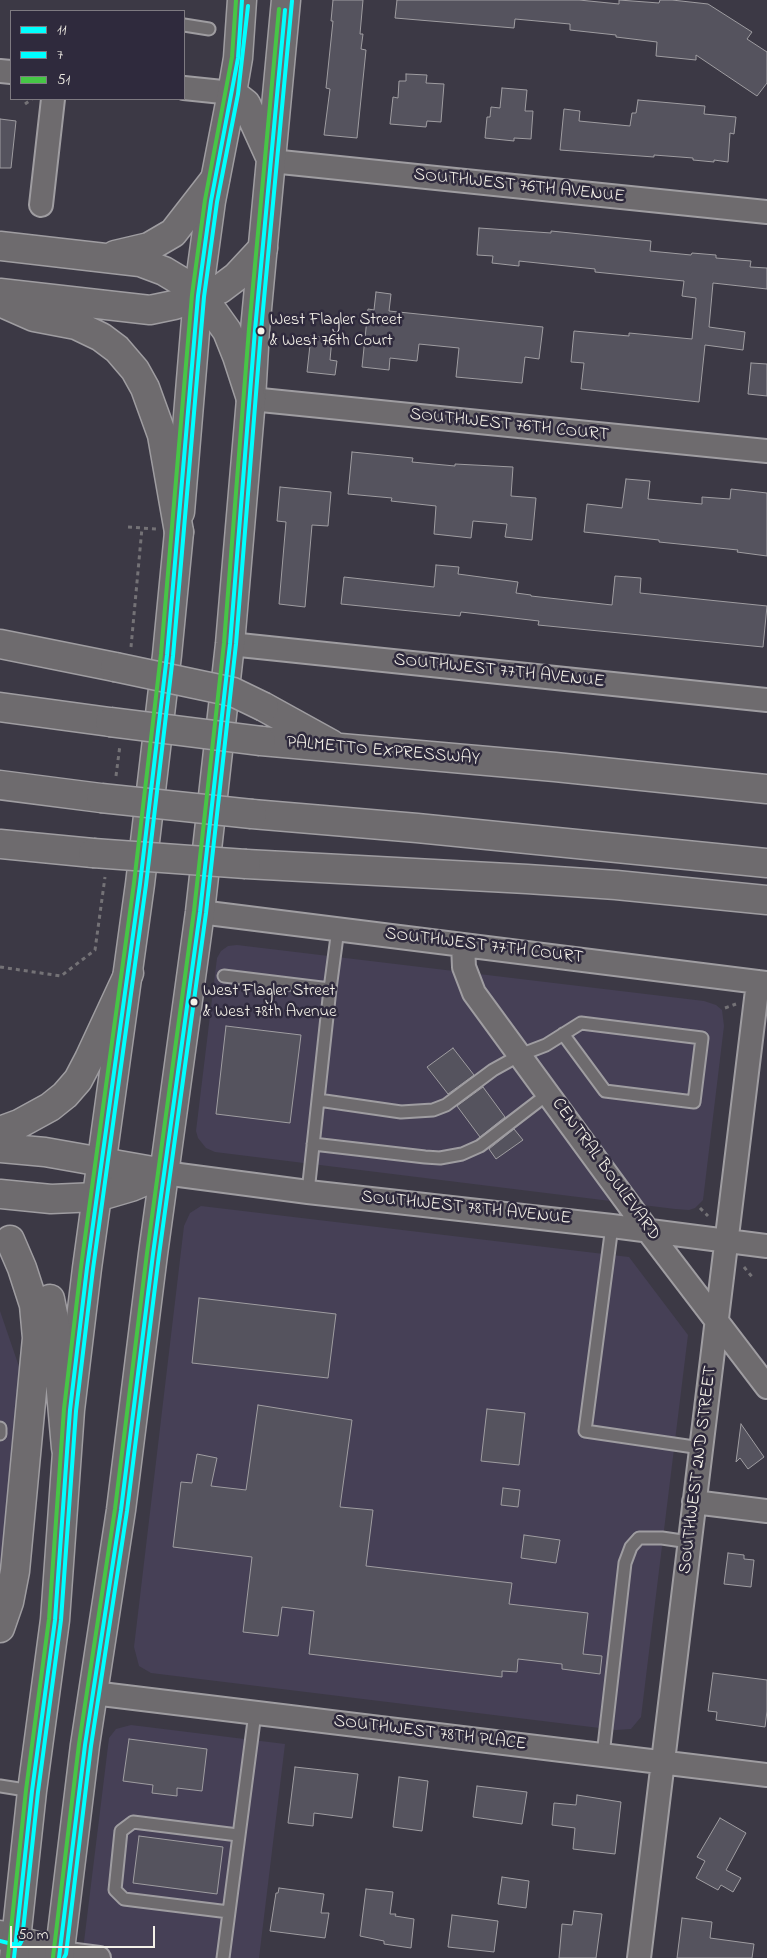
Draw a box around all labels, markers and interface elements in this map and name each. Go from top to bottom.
legend [10,10,185,100]
text: 11 [57,19,67,41]
text: 7 [57,44,63,66]
text: 51 [57,69,70,91]
street label: SOUTHWEST 76TH AVENUE [412,165,626,209]
place label: West Flagler Street & West 76th Court [270,311,402,351]
marker: West Flagler Street & West 76th Court [256,326,266,336]
street label: SOUTHWEST 76TH COURT [408,405,610,447]
street label: SOUTHWEST 77TH AVENUE [393,650,605,694]
street label: PALMETTO EXPRESSWAY [286,733,480,771]
street label: SOUTHWEST 77TH COURT [384,924,584,970]
place label: West Flagler Street & West 78th Avenue [203,982,337,1022]
marker: West Flagler Street & West 78th Avenue [189,997,199,1007]
street label: CENTRAL BOULEVARD [546,1094,664,1246]
street label: SOUTHWEST 78TH AVENUE [360,1187,572,1231]
street label: SOUTHWEST 2ND STREET [676,1365,722,1575]
street label: SOUTHWEST 78TH PLACE [332,1711,528,1757]
scale bar [12,1916,158,1948]
text: 50 m [18,1924,48,1946]

